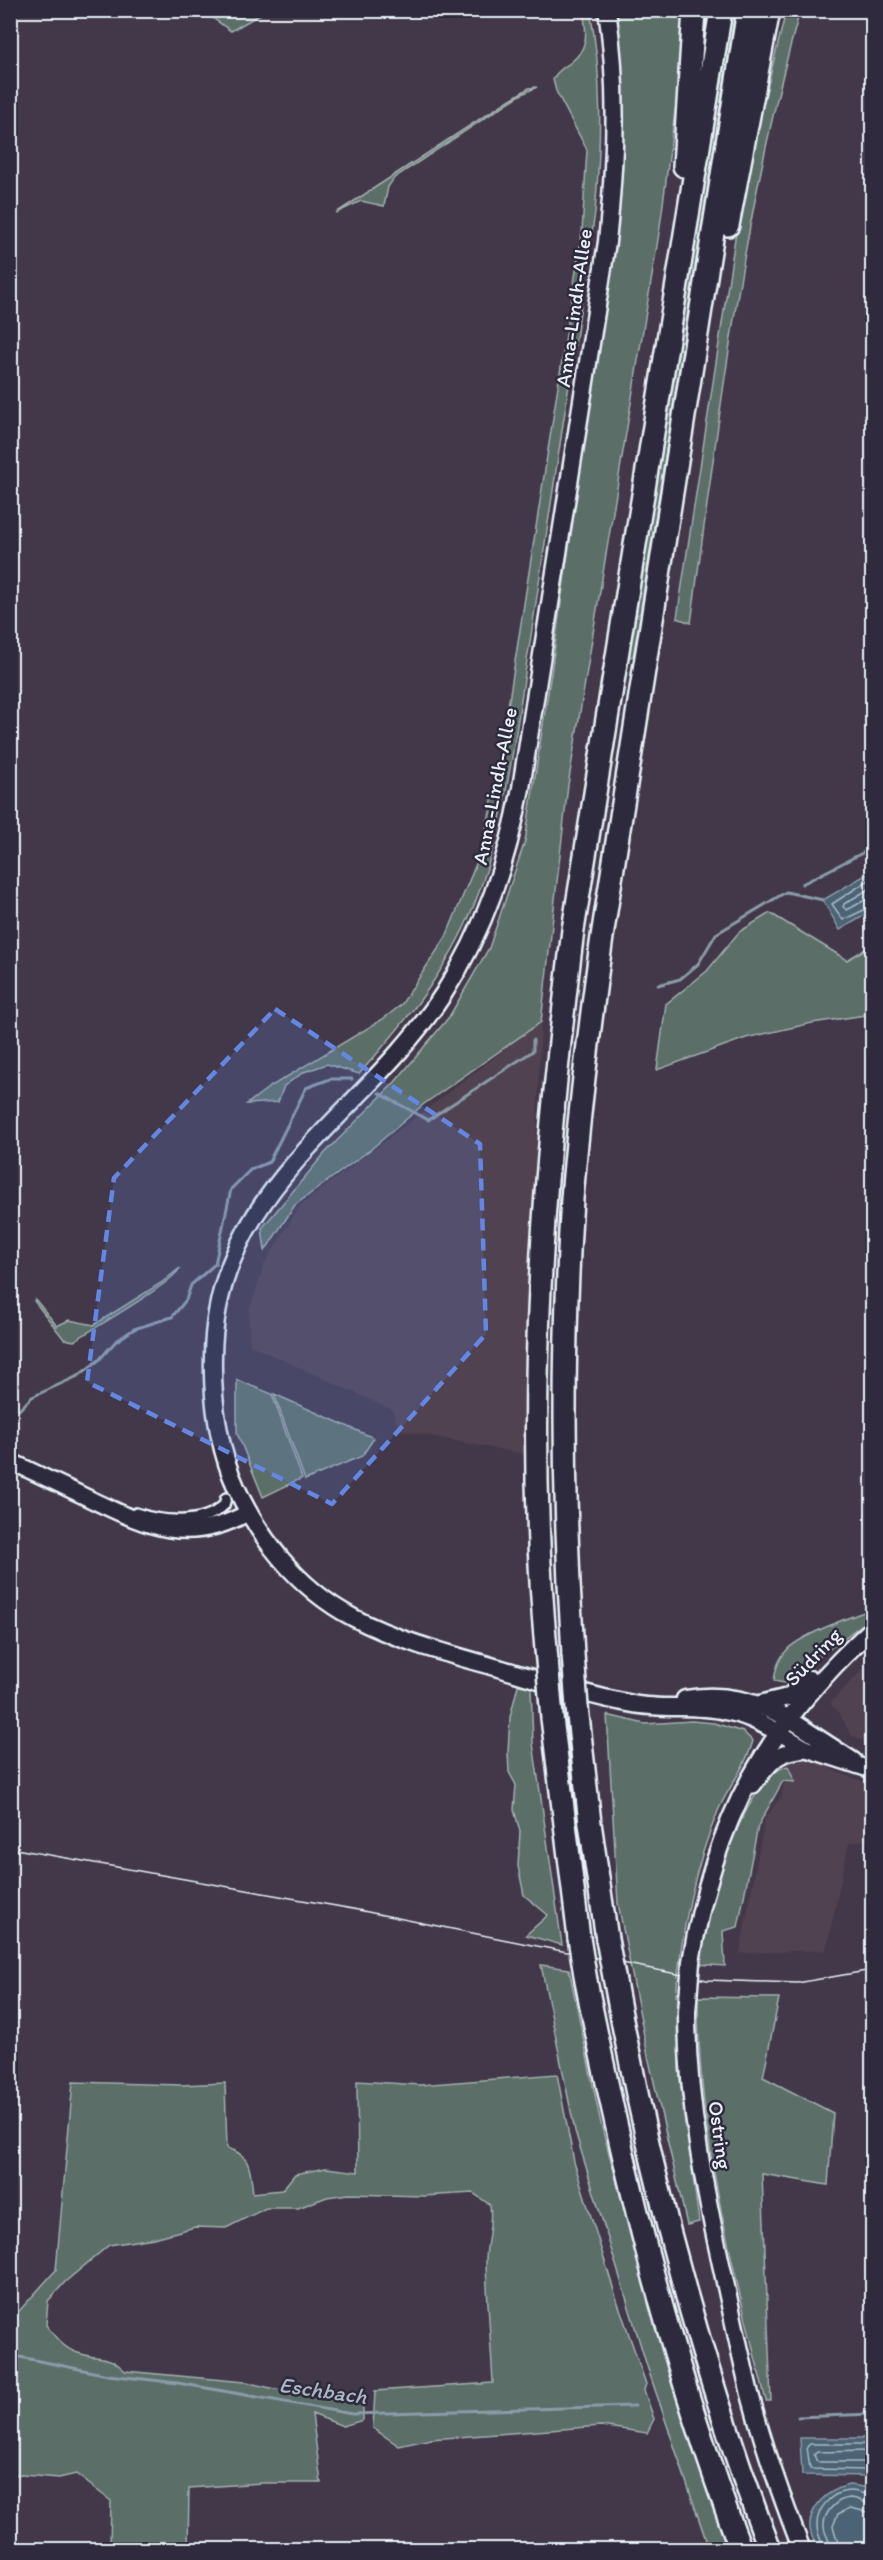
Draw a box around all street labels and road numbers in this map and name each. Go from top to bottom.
street label: Anna-Lindh-Allee [550,227,597,389]
street label: Anna-Lindh-Allee [467,705,522,867]
street label: Südring [779,1622,846,1691]
street label: Ostring [703,2099,738,2171]

